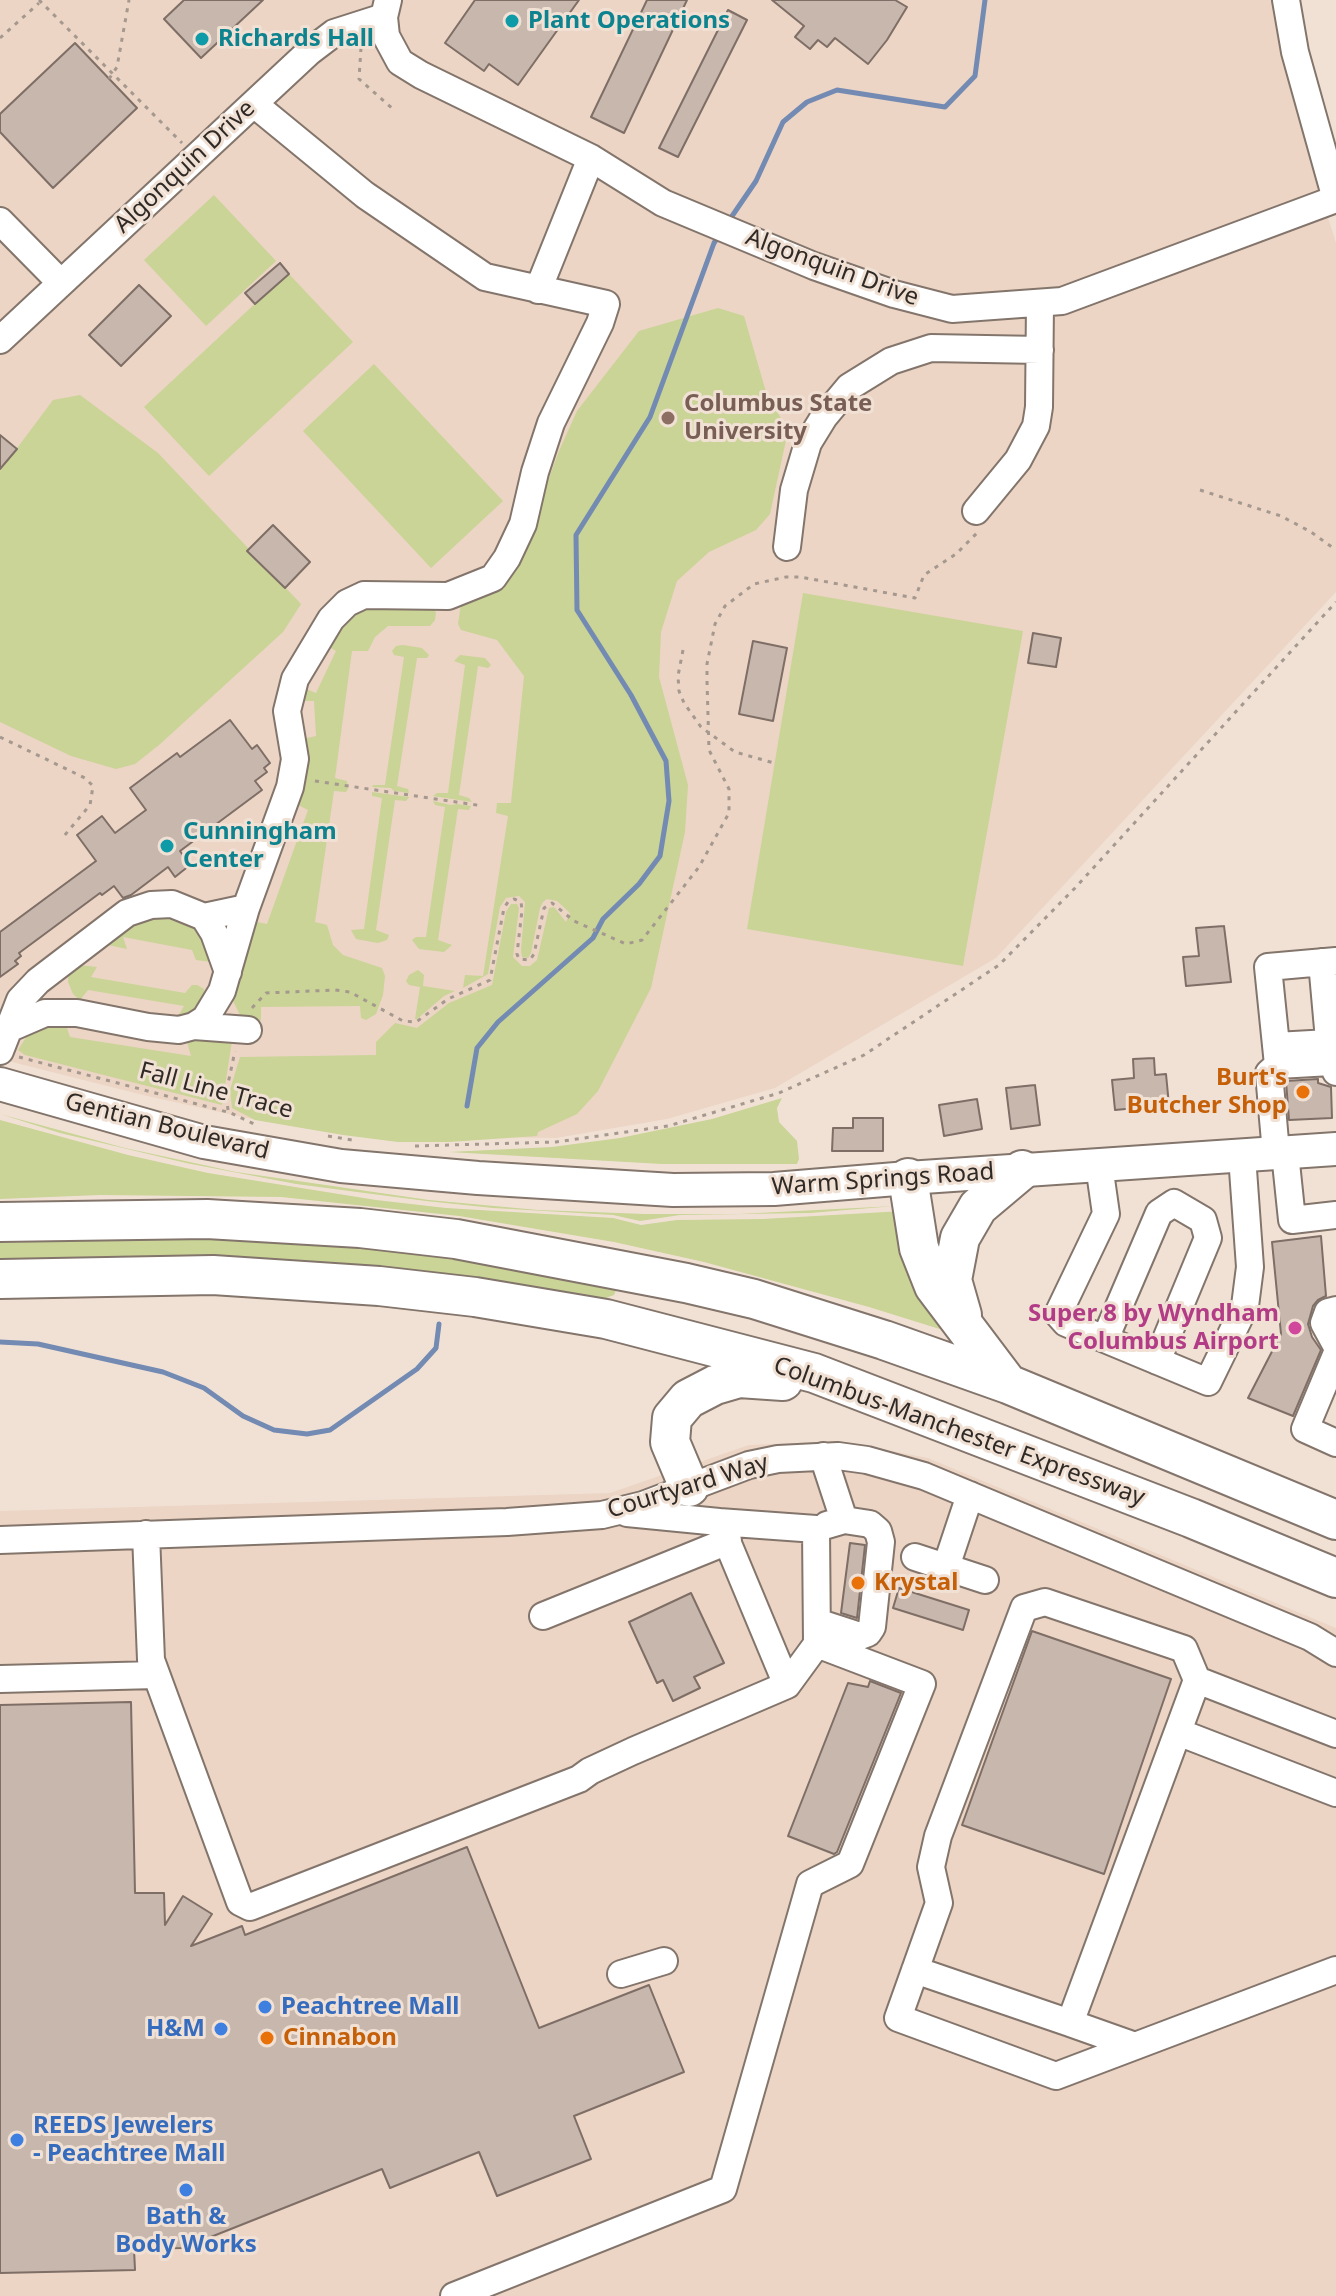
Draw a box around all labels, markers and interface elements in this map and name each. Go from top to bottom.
place label: Plant Operations [528,7,730,35]
marker: Plant Operations [503,12,521,30]
place label: Richards Hall [218,25,374,53]
marker: Richards Hall [193,30,211,48]
street label: Algonquin Drive [109,94,261,240]
street label: Algonquin Drive [742,223,922,313]
place label: Columbus State University [684,390,872,446]
marker: Columbus State University [659,409,677,427]
place label: Cunningham Center [183,818,337,874]
marker: Cunningham Center [158,837,176,855]
street label: Fall Line Trace [136,1057,296,1125]
place label: Burt's Butcher Shop [1127,1064,1287,1120]
marker: Burt's Butcher Shop [1294,1083,1312,1101]
street label: Gentian Boulevard [62,1088,272,1166]
street label: Warm Springs Road [771,1158,995,1202]
place label: Super 8 by Wyndham Columbus Airport [1028,1300,1279,1356]
marker: Super 8 by Wyndham Columbus Airport [1286,1319,1304,1337]
street label: Columbus-Manchester Expressway [769,1351,1149,1513]
street label: Courtyard Way [604,1449,772,1525]
place label: Krystal [874,1569,958,1597]
marker: Krystal [849,1574,867,1592]
place label: Peachtree Mall [281,1993,459,2021]
marker: Peachtree Mall [256,1998,274,2016]
place label: H&M [146,2015,205,2043]
marker: H&M [212,2020,230,2038]
place label: Cinnabon [283,2024,397,2052]
marker: Cinnabon [258,2029,276,2047]
place label: REEDS Jewelers - Peachtree Mall [33,2112,225,2168]
marker: REEDS Jewelers - Peachtree Mall [8,2131,26,2149]
marker: Bath & Body Works [177,2181,195,2199]
place label: Bath & Body Works [115,2203,257,2259]

